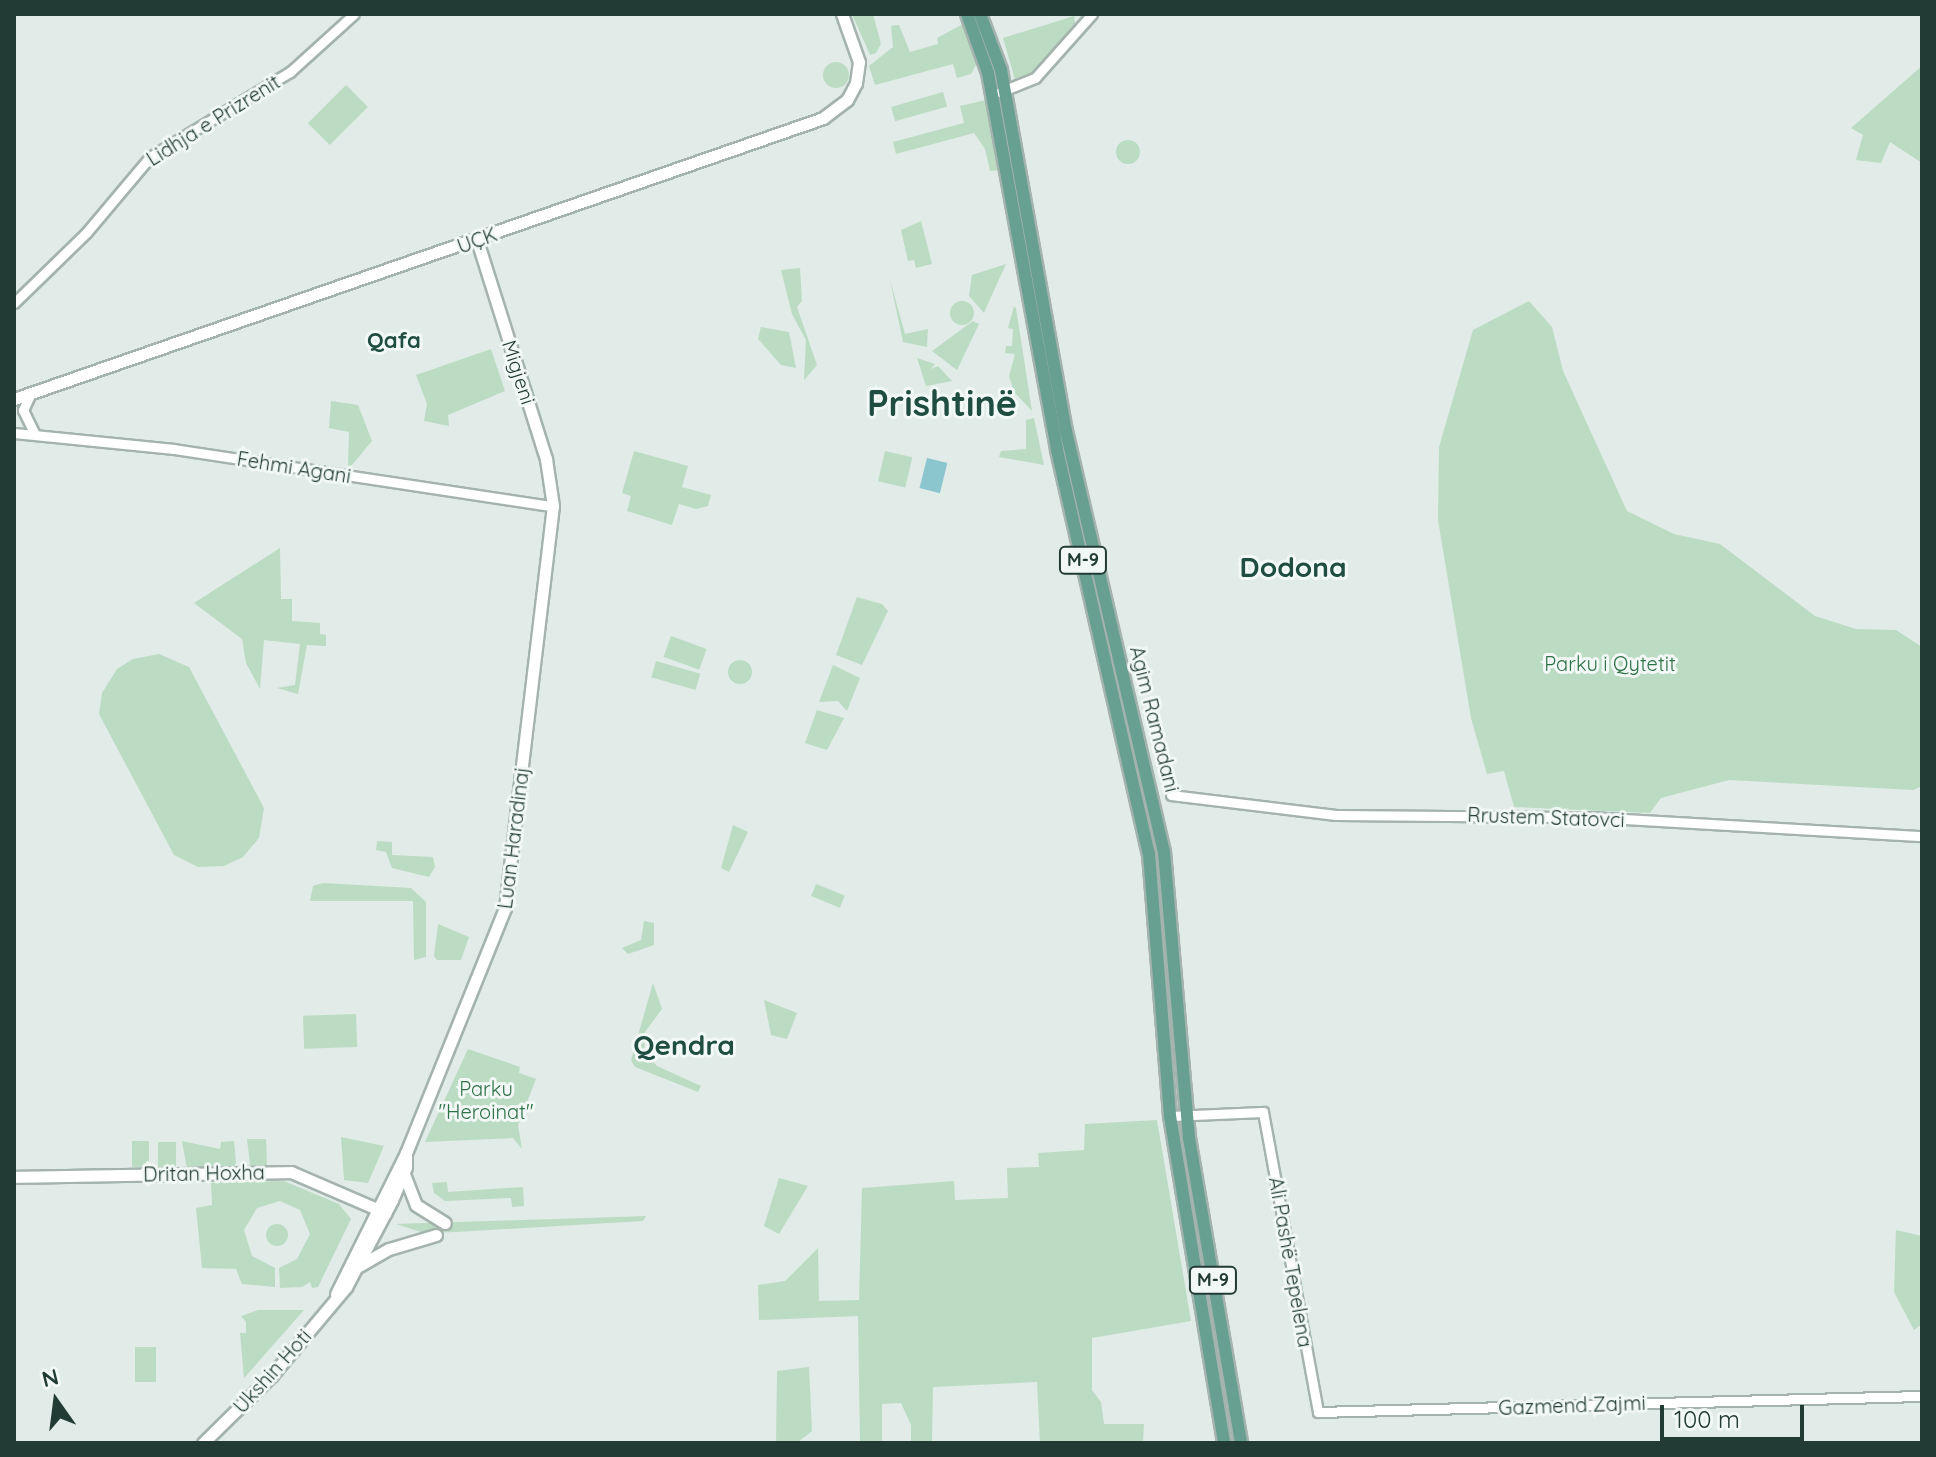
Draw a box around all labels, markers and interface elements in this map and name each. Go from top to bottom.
street label: Lidhja e Prizrenit [142,69,284,171]
street label: UÇK [454,222,500,258]
district label: Qafa [367,328,421,354]
street label: Migjeni [497,337,541,407]
district label: Prishtinë [867,381,1017,425]
street label: Fehmi Agani [235,446,353,488]
road number: M-9 [1057,546,1109,574]
district label: Dodona [1239,550,1347,584]
street label: Agim Ramadani [1125,644,1185,794]
park label: Parku i Qytetit [1544,651,1676,675]
street label: Luan Haradinaj [492,766,534,910]
street label: Rrustem Statovci [1467,802,1625,832]
district label: Qendra [633,1028,735,1062]
park label: Parku "Heroinat" [438,1077,534,1124]
street label: Dritan Hoxha [143,1160,265,1186]
street label: Ali Pashë Tepelena [1264,1175,1318,1349]
road number: M-9 [1187,1266,1239,1294]
street label: Ukshin Hoti [228,1324,316,1418]
north arrow [16,1361,96,1441]
text: N [39,1362,61,1393]
scale bar [1664,1389,1808,1439]
street label: Gazmend Zajmi [1498,1390,1646,1420]
text: 100 m [1674,1404,1740,1434]

